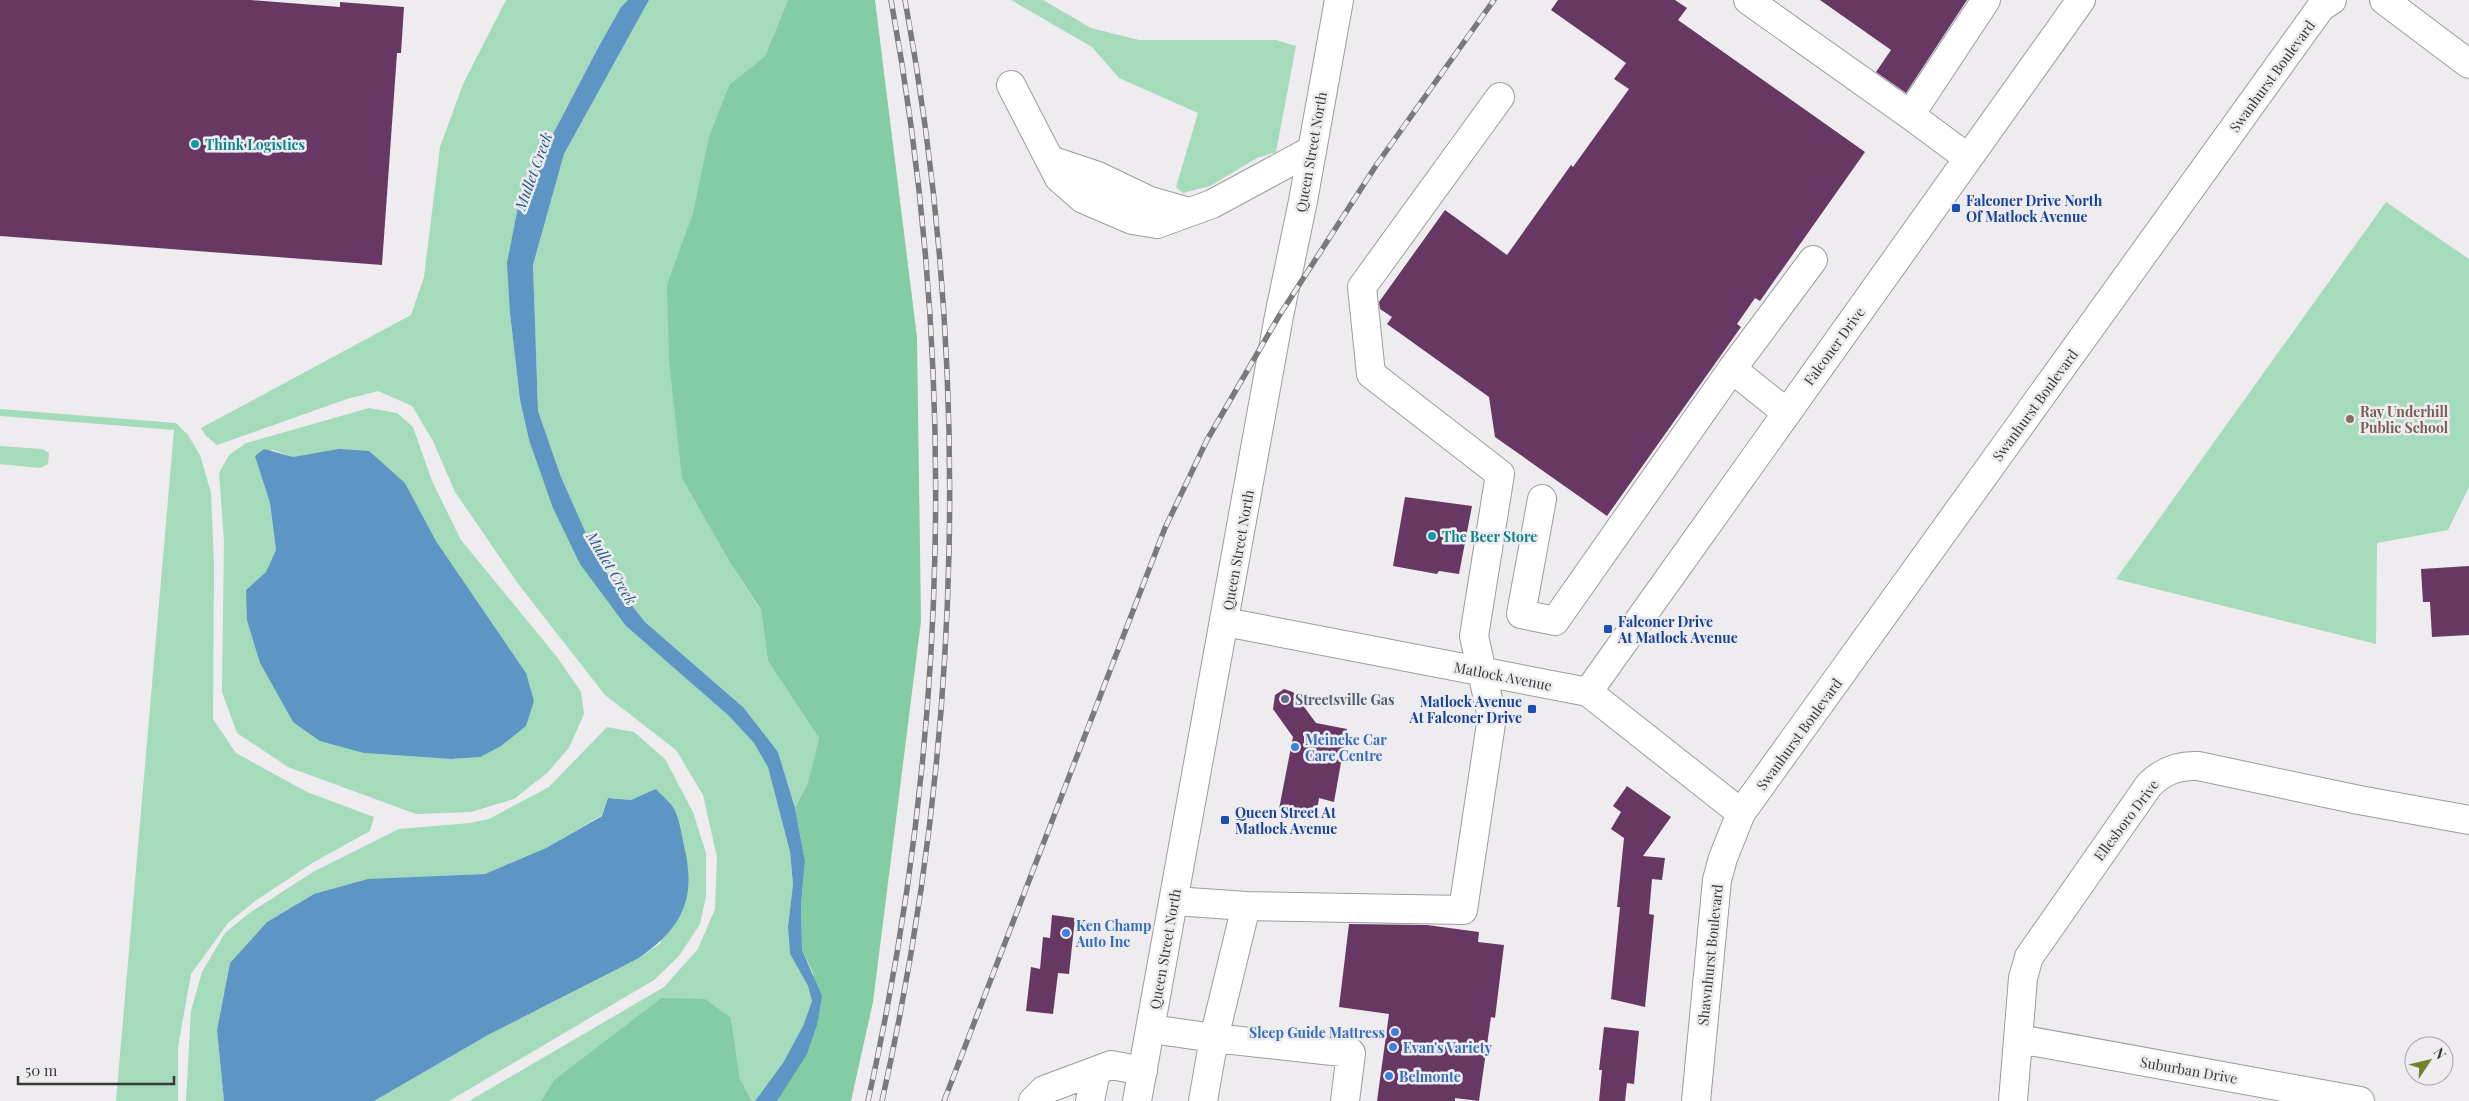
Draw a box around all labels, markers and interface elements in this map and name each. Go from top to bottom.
street label: Swanhurst Boulevard [2225,16,2319,136]
street label: Queen Street North [1291,89,1331,214]
water label: Mullet Creek [509,129,556,214]
place label: Think Logistics [205,135,305,154]
marker: Think Logistics [189,138,201,150]
place label: Falconer Drive North Of Matlock Avenue [1966,191,2103,226]
marker: Falconer Drive North Of Matlock Avenue [1950,202,1962,214]
street label: Falconer Drive [1799,303,1869,389]
street label: Swanhurst Boulevard [1988,345,2082,465]
place label: Ray Underhill Public School [2360,402,2449,437]
marker: Ray Underhill Public School [2344,413,2356,425]
street label: Queen Street North [1218,487,1258,612]
water label: Mullet Creek [582,527,642,608]
place label: The Beer Store [1442,527,1537,546]
marker: The Beer Store [1426,530,1438,542]
place label: Falconer Drive At Matlock Avenue [1617,612,1738,647]
marker: Falconer Drive At Matlock Avenue [1602,623,1614,635]
street label: Matlock Avenue [1453,657,1553,695]
street label: Swanhurst Boulevard [1752,674,1846,794]
place label: Streetsville Gas [1295,690,1394,709]
place label: Matlock Avenue At Falconer Drive [1408,692,1522,727]
marker: Streetsville Gas [1279,693,1291,705]
marker: Matlock Avenue At Falconer Drive [1526,703,1538,715]
place label: Meineke Car Care Centre [1305,730,1387,765]
marker: Meineke Car Care Centre [1289,741,1301,753]
street label: Ellesboro Drive [2089,776,2163,864]
place label: Queen Street At Matlock Avenue [1235,803,1337,838]
marker: Queen Street At Matlock Avenue [1219,814,1231,826]
street label: Shawnhurst Boulevard [1693,883,1727,1027]
street label: Queen Street North [1145,886,1185,1011]
place label: Ken Champ Auto Inc [1075,916,1151,951]
marker: Ken Champ Auto Inc [1060,927,1072,939]
place label: Sleep Guide Mattress [1249,1023,1385,1042]
marker: Sleep Guide Mattress [1389,1026,1401,1038]
north arrow [2404,1036,2454,1086]
place label: Evan's Variety [1403,1038,1493,1057]
marker: Evan's Variety [1387,1041,1399,1053]
text: N [2429,1044,2451,1063]
street label: Suburban Drive [2139,1052,2239,1088]
scale bar [18,1054,174,1086]
text: 50 m [25,1060,58,1080]
place label: Belmonte [1399,1067,1461,1086]
marker: Belmonte [1383,1070,1395,1082]

